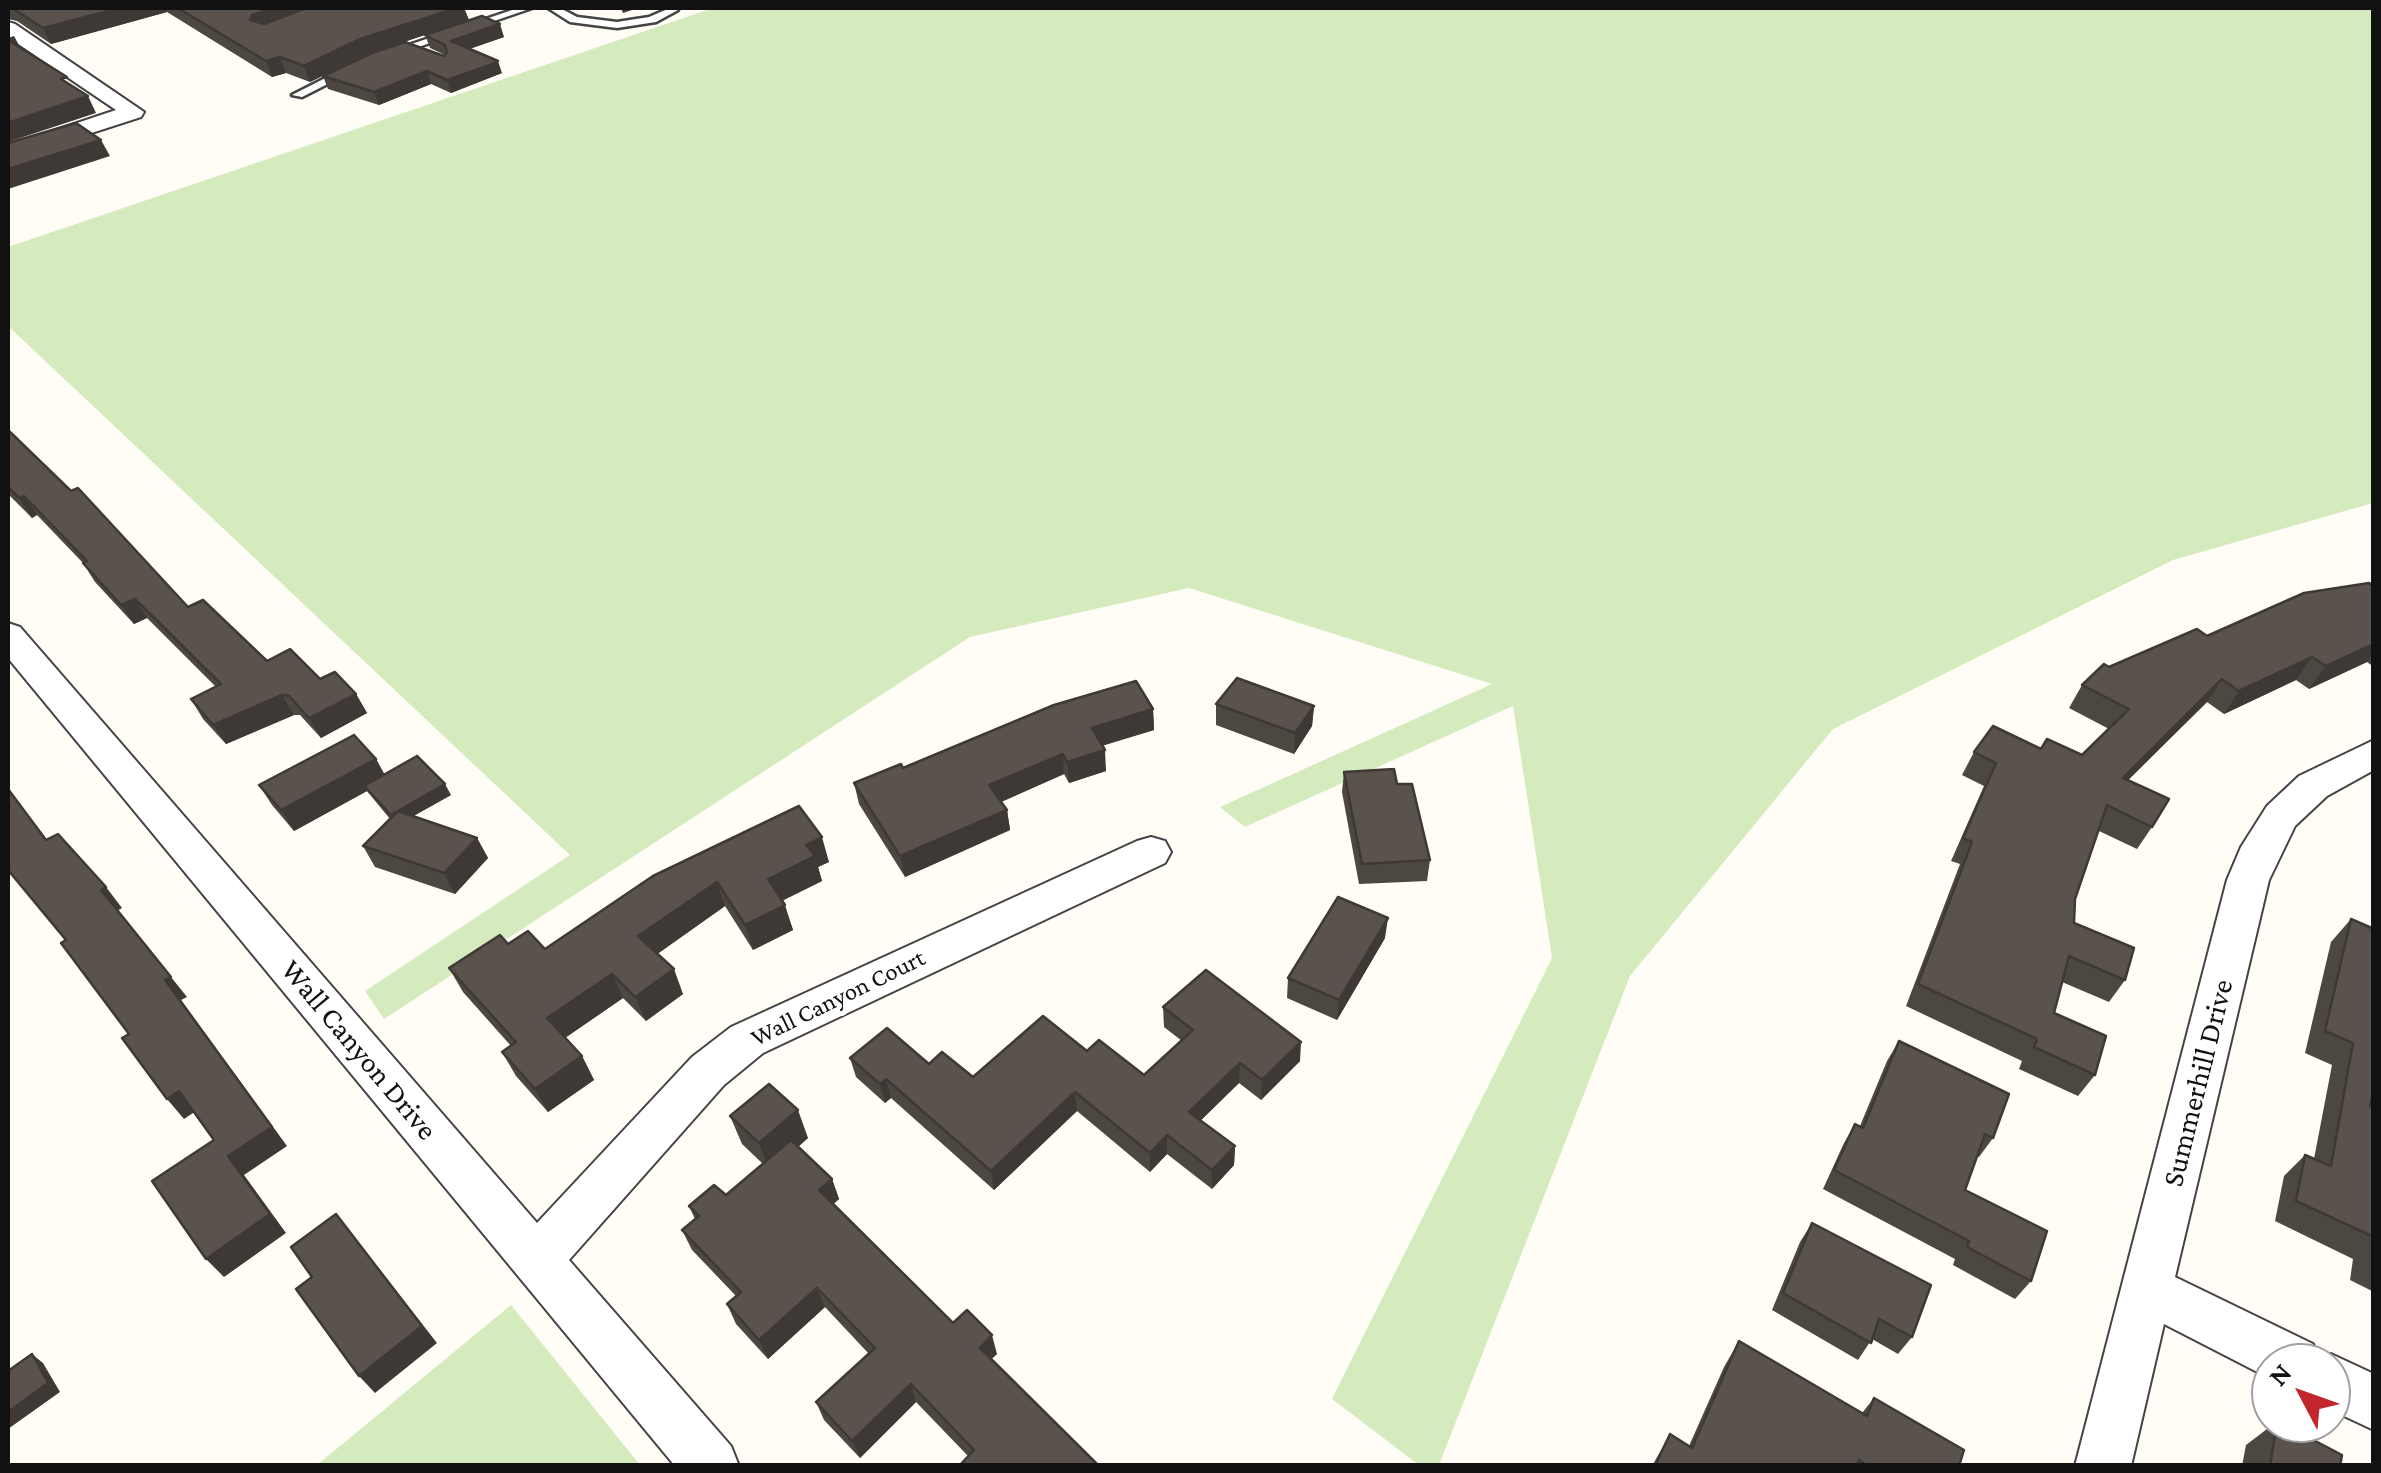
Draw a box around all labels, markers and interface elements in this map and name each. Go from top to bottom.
street label: Wall Canyon Court [746,943,930,1053]
street label: Wall Canyon Drive [273,952,445,1148]
street label: Summerhill Drive [2155,976,2241,1190]
north arrow [2251,1343,2351,1443]
text: N [2262,1357,2297,1392]

